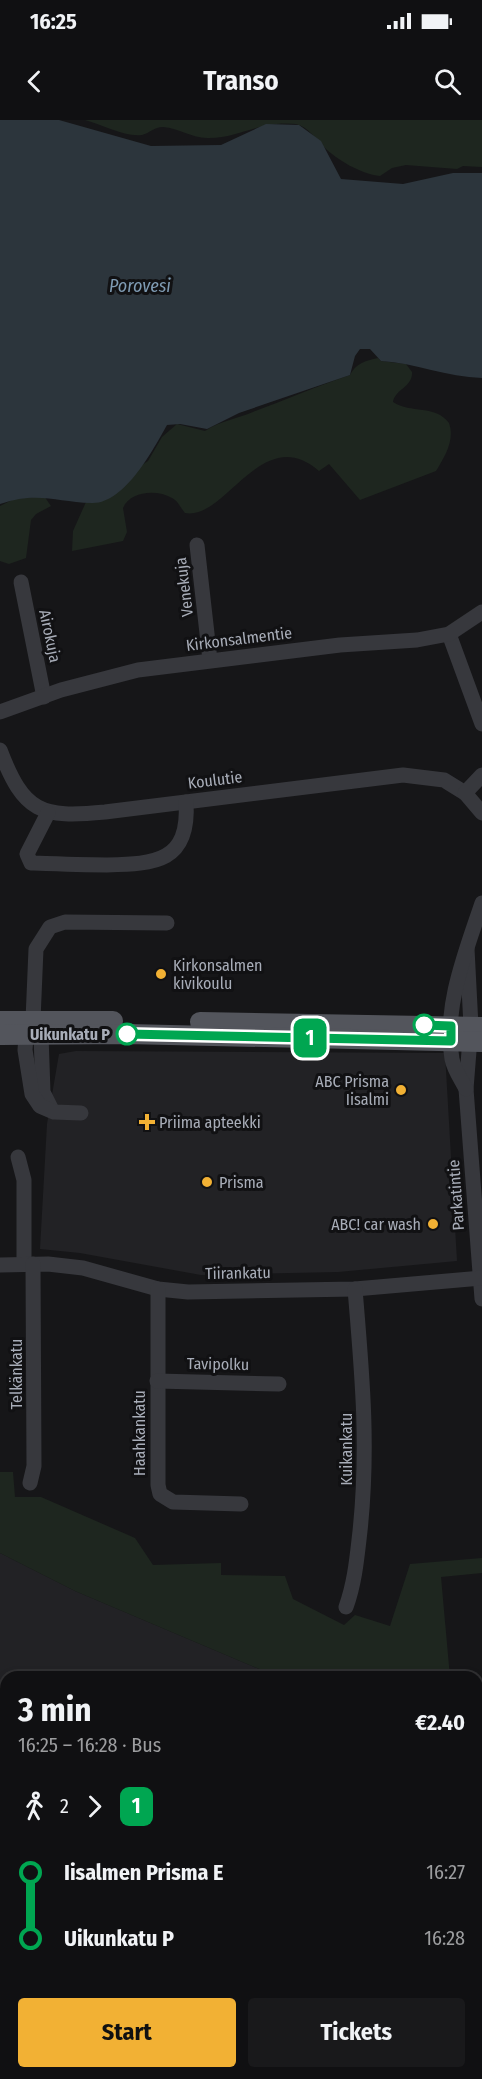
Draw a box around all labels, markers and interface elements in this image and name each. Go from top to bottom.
text: 16:25 [30,8,77,35]
icon: back [18,65,51,98]
text: Transo [203,65,279,97]
icon: search [431,65,464,98]
water label: Porovesi [109,275,171,297]
street label: Venekuja [171,556,197,618]
street label: Airokuja [35,608,65,664]
street label: Kirkonsalmentie [185,623,293,655]
street label: Koulutie [187,767,243,793]
place label: Kirkonsalmen kivikoulu [173,956,263,993]
marker: Kirkonsalmen kivikoulu [154,967,168,981]
unlabelled marker [413,1014,435,1036]
line badge: 1 [290,1018,330,1058]
marker: Uikunkatu P [116,1023,138,1045]
place label: Uikunkatu P [30,1025,110,1044]
text: 1 [306,1025,314,1051]
place label: ABC Prisma Iisalmi [315,1072,389,1109]
marker: ABC Prisma Iisalmi [394,1083,408,1097]
place label: Priima apteekki [159,1113,261,1132]
marker: Priima apteekki [140,1115,154,1129]
street label: Parkatintie [444,1159,468,1231]
place label: Prisma [219,1173,264,1192]
marker: Prisma [200,1175,214,1189]
place label: ABC! car wash [331,1215,421,1234]
marker: ABC! car wash [426,1217,440,1231]
street label: Tiirankatu [205,1263,271,1283]
street label: Telkänkatu [7,1339,26,1409]
street label: Tavipolku [187,1354,249,1374]
street label: Haahkankatu [130,1390,149,1476]
street label: Kuikankatu [337,1413,356,1485]
text: 3 min [18,1690,92,1730]
text: €2.40 [415,1709,465,1736]
text: 16:25 – 16:28 · Bus [18,1733,161,1757]
icon: walk [18,1790,51,1823]
icon: forward [78,1790,111,1823]
text: 1 [132,1793,141,1819]
text: 2 [60,1794,69,1818]
text: Iisalmen Prisma E [64,1859,224,1886]
text: 16:27 [426,1860,465,1884]
text: Uikunkatu P [64,1925,174,1952]
text: 16:28 [424,1926,465,1950]
button: Start [18,1998,236,2067]
button: Tickets [248,1998,465,2067]

